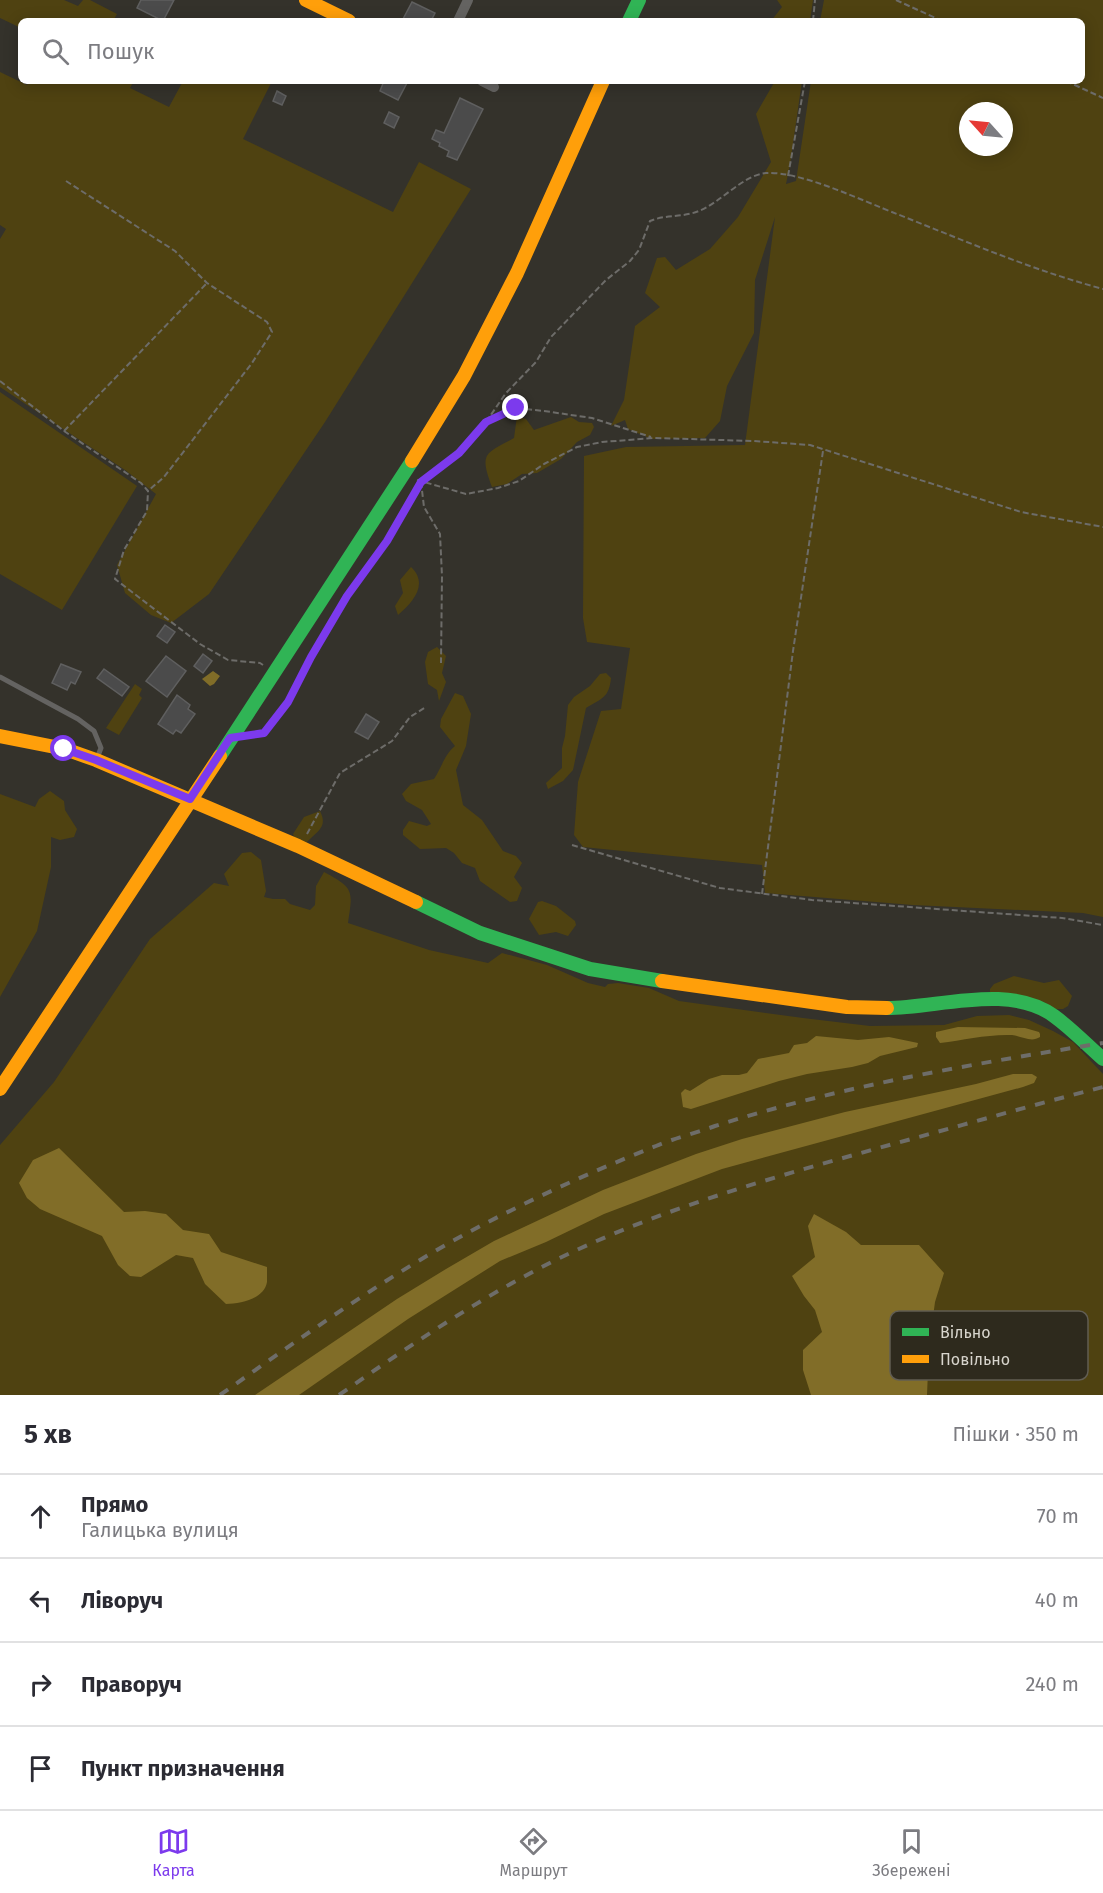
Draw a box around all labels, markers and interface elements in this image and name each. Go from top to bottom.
search box [18,18,1085,84]
icon: search [39,35,72,68]
text: Пошук [87,38,154,65]
north arrow [959,102,1013,156]
route end [502,394,528,420]
route start [50,735,76,761]
legend [890,1311,1088,1380]
text: Вільно [940,1323,991,1342]
text: Повільно [940,1350,1010,1369]
text: 5 хв [24,1419,72,1450]
text: Пішки · 350 m [953,1422,1079,1446]
text: Прямо [81,1491,148,1518]
icon: ahead [24,1500,57,1533]
text: 70 m [1037,1504,1079,1528]
text: Галицька вулиця [81,1518,239,1542]
icon: left [24,1584,57,1617]
text: Ліворуч [81,1587,163,1614]
text: 40 m [1035,1588,1079,1612]
icon: right [24,1668,57,1701]
text: Праворуч [81,1671,182,1698]
text: 240 m [1025,1672,1079,1696]
icon: arrive [24,1752,57,1785]
text: Пункт призначення [81,1755,285,1782]
tab: Карта [152,1825,195,1880]
tab: Маршрут [499,1825,567,1880]
tab: Збережені [872,1825,951,1880]

